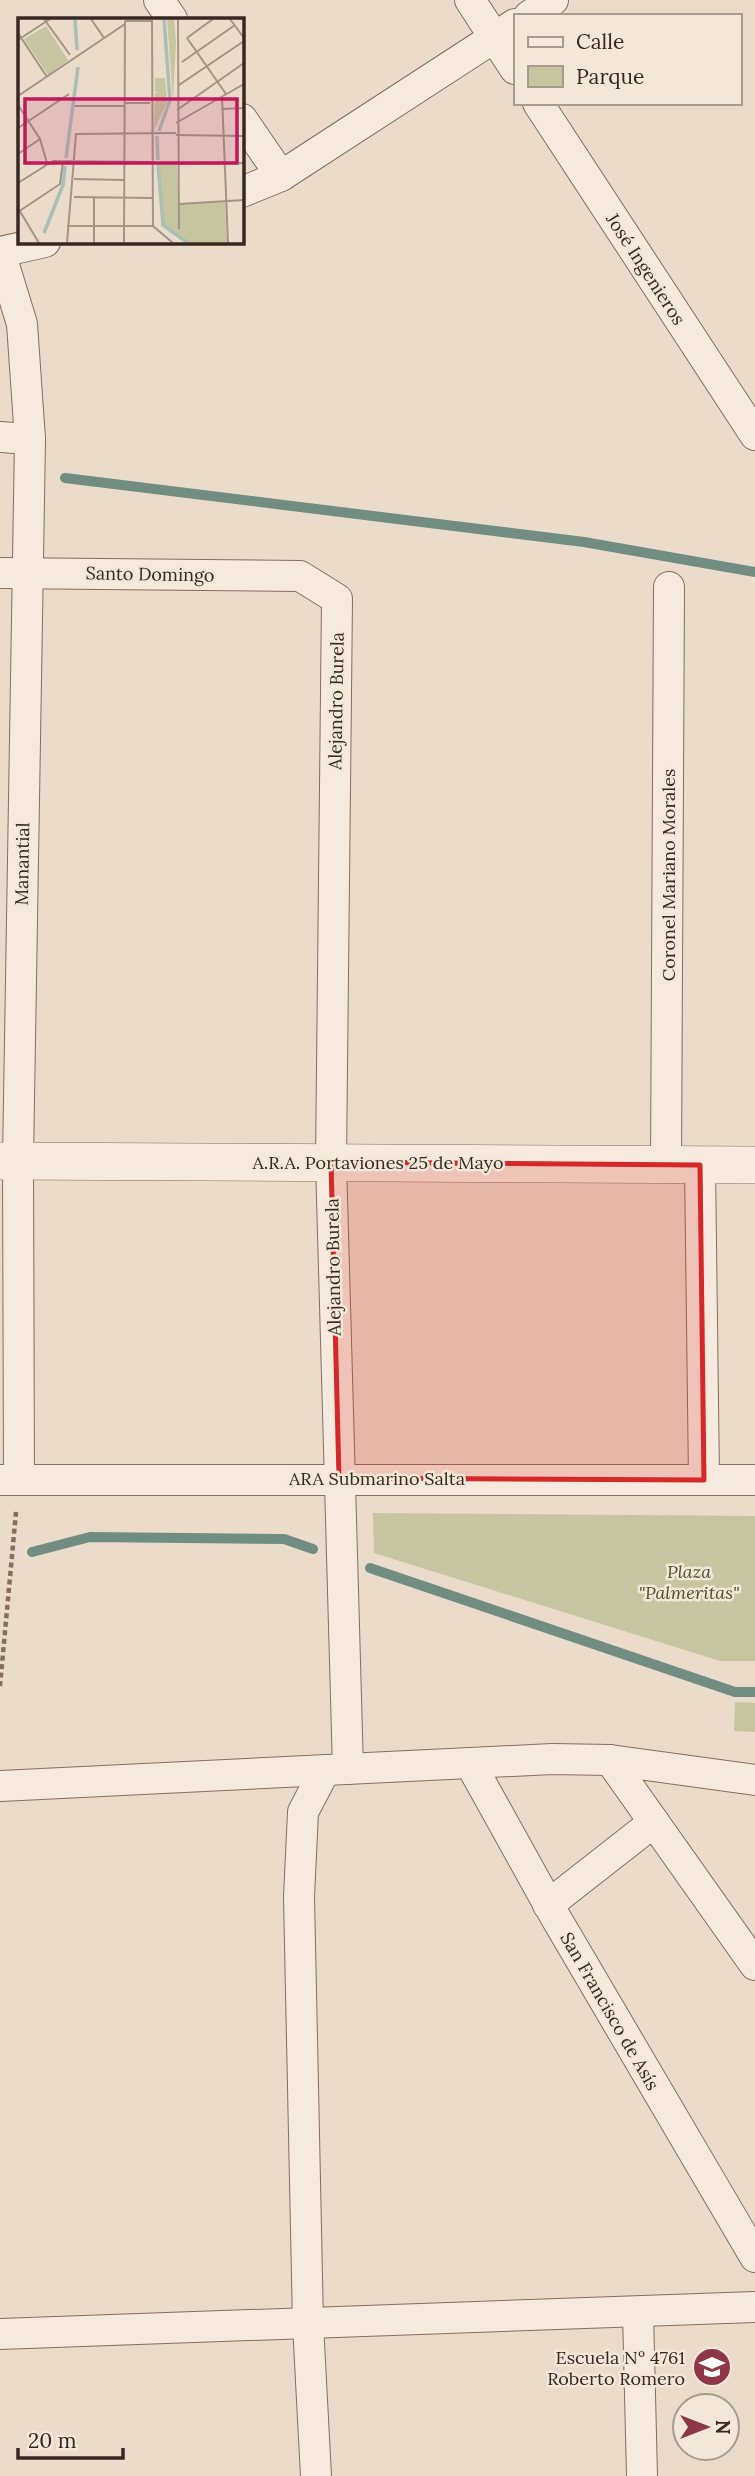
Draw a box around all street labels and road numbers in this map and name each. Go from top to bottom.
street label: José Ingenieros [601,208,691,329]
street label: Santo Domingo [85,561,215,587]
street label: Alejandro Burela [323,632,349,771]
street label: Coronel Mariano Morales [657,769,680,981]
street label: Manantial [10,822,34,906]
street label: A.R.A. Portaviones 25 de Mayo [252,1151,503,1174]
street label: Alejandro Burela [320,1198,346,1337]
street label: ARA Submarino Salta [288,1467,465,1490]
street label: San Francisco de Asís [555,1928,665,2094]

